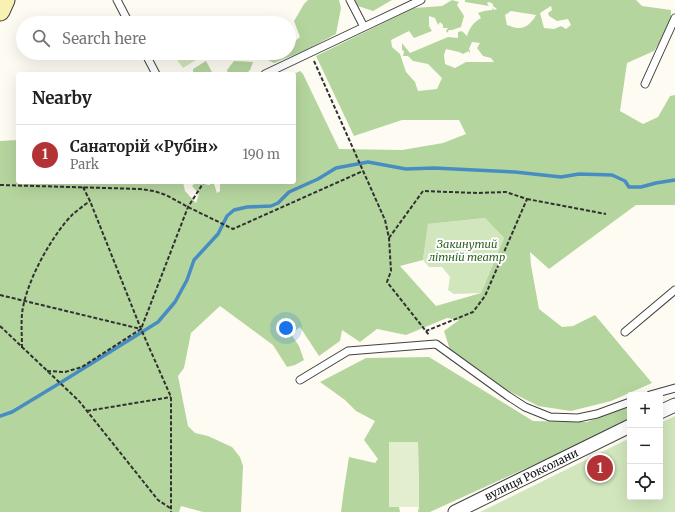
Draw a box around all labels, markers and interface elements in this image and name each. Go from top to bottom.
search box [16,16,296,60]
icon: search [30,27,52,49]
text: Search here [62,29,146,48]
text: Nearby [32,87,92,109]
text: Санаторій «Рубін» [70,137,218,156]
text: 1 [42,146,48,163]
text: 190 m [243,146,280,163]
text: Park [70,156,99,173]
park label: Закинутий літній театр [428,237,505,264]
your location [276,318,296,338]
map controls [627,392,663,500]
button: + [627,392,663,428]
button: − [627,428,663,464]
street label: вулиця Роксолани [482,445,581,503]
pin: 1 [587,453,613,483]
button: locate [627,464,663,500]

